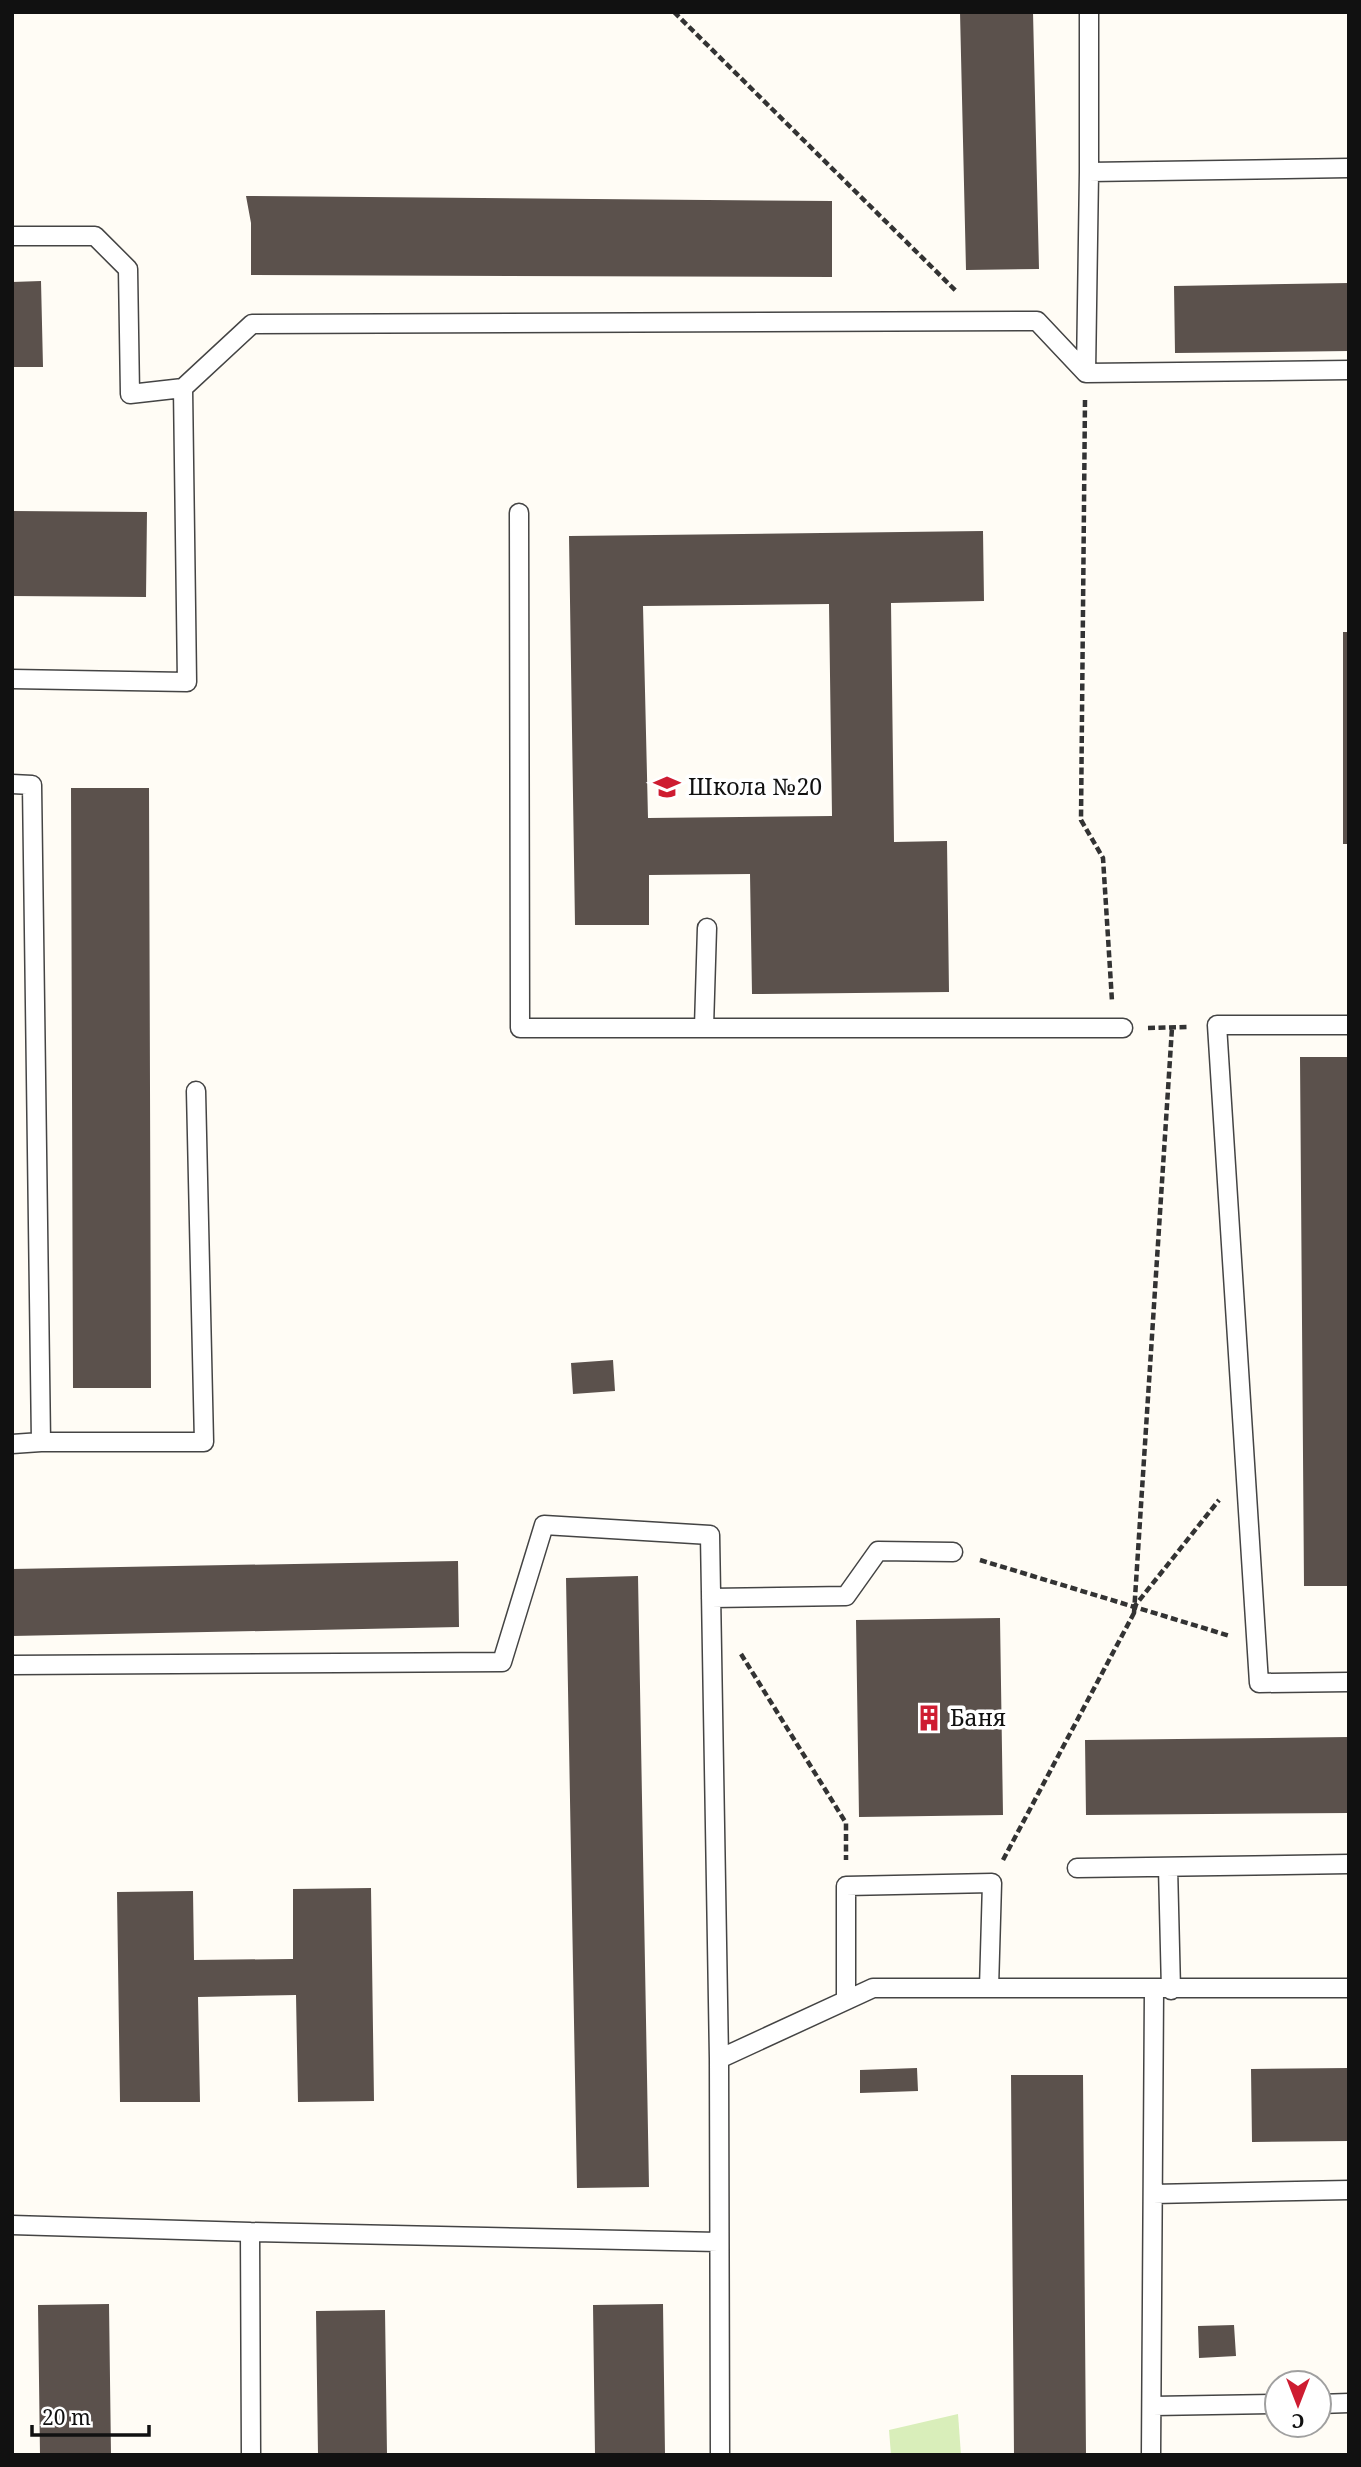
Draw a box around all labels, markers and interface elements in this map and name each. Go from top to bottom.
place label: Школа №20 [688,770,822,802]
school or university icon: Школа №20 [652,772,682,802]
place label: Баня [950,1701,1006,1733]
building icon: Баня [914,1703,944,1733]
north arrow [1263,2369,1333,2439]
scale bar [32,2394,149,2438]
text: 20 m [42,2403,91,2431]
text: С [1292,2408,1304,2434]

